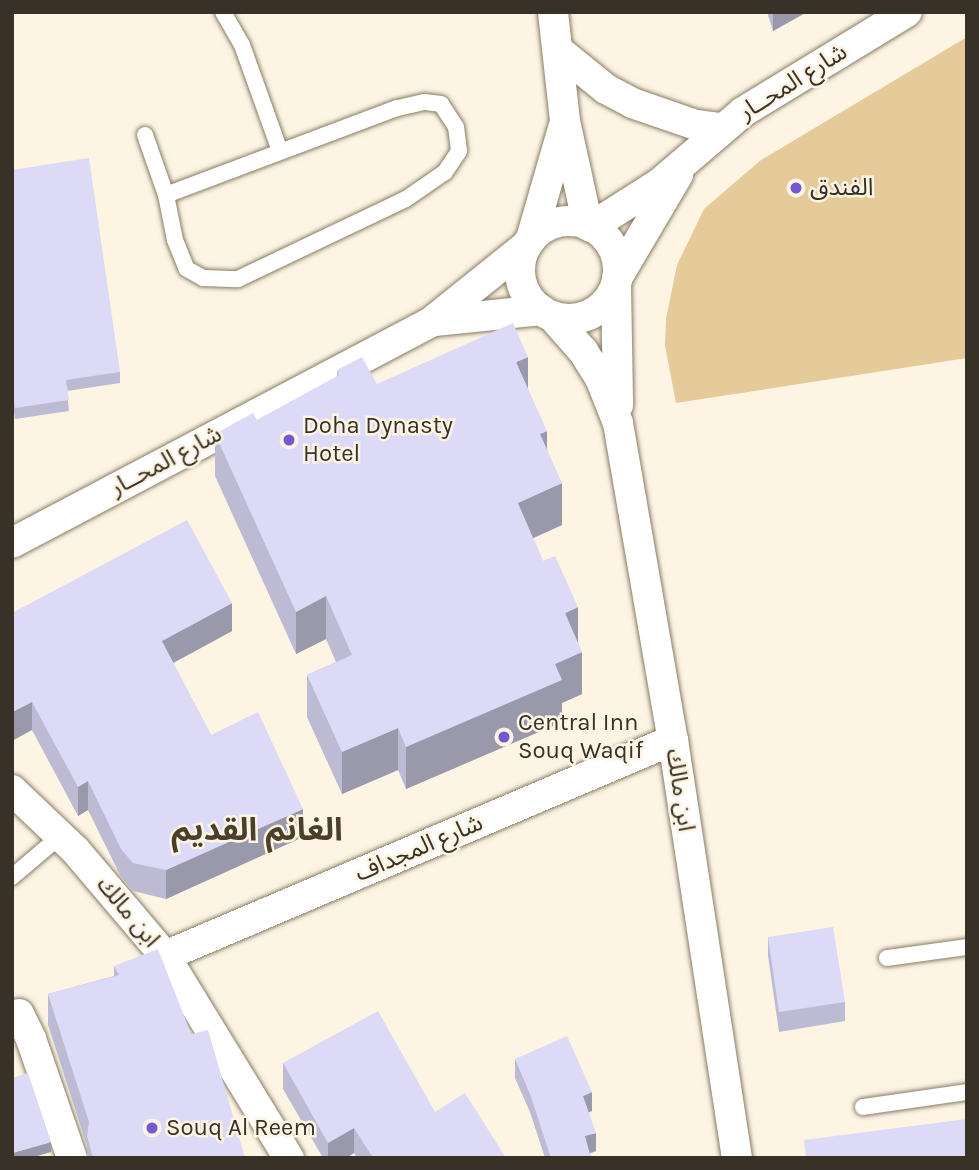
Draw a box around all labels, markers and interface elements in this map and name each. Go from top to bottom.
street label: شارع المحــار [733,37,853,127]
place label: الفندق [810,174,873,202]
marker: الفندق [788,180,804,196]
place label: Doha Dynasty Hotel [303,412,453,468]
street label: شارع المحــار [105,420,227,502]
marker: Doha Dynasty Hotel [281,432,297,448]
place label: Central Inn Souq Waqif [518,709,643,765]
marker: Central Inn Souq Waqif [496,729,512,745]
street label: ابن مالك [659,747,701,833]
street label: شارع المجداف [351,808,487,888]
district label: الغانم القديم [171,811,343,849]
street label: ابن مالك [90,871,166,953]
place label: Souq Al Reem [166,1114,316,1142]
marker: Souq Al Reem [144,1120,160,1136]

